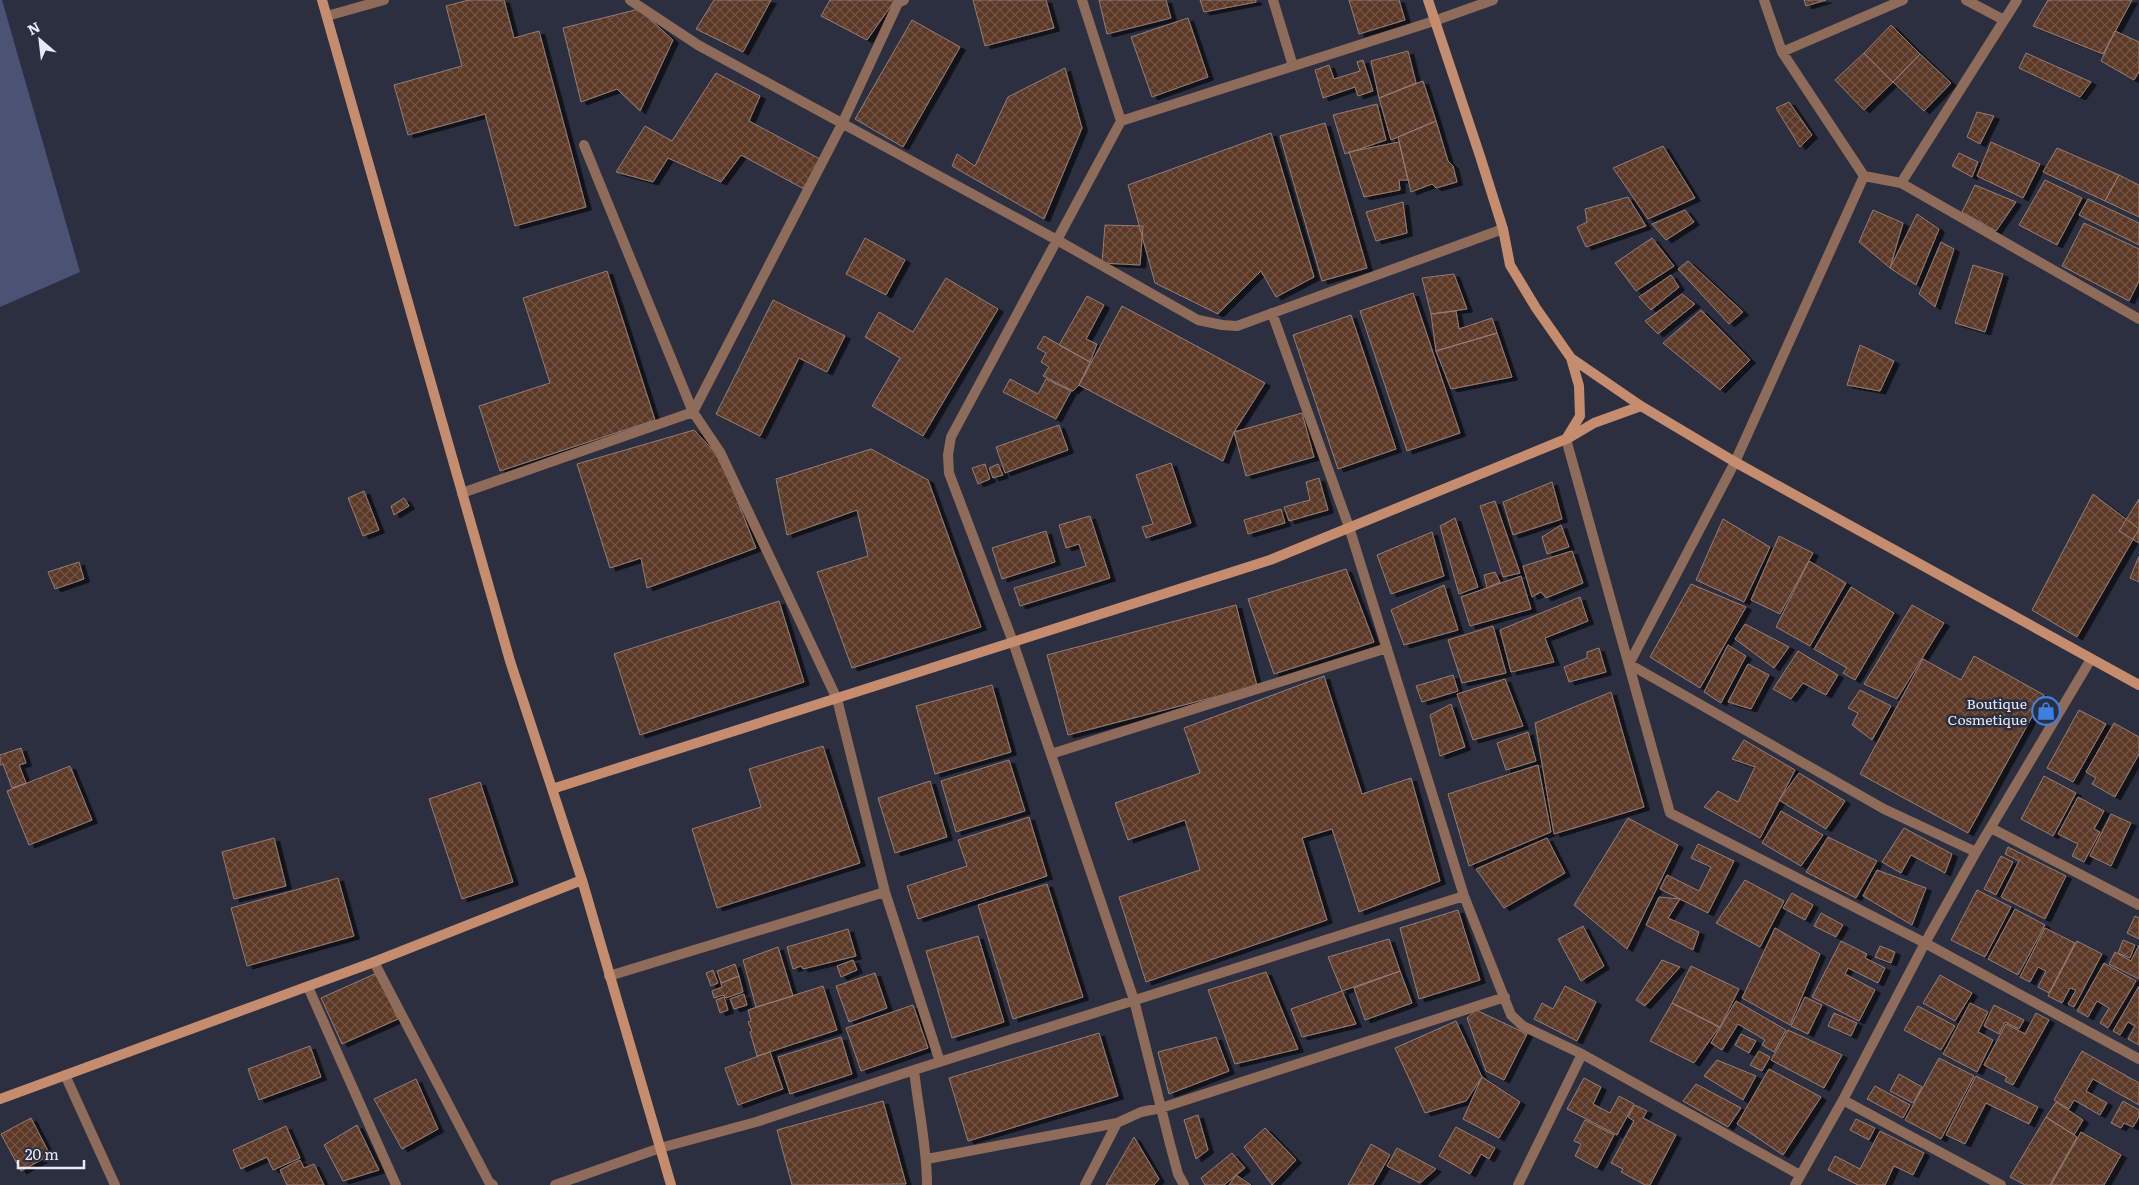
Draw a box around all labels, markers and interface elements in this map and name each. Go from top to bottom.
north arrow [15,15,65,65]
text: N [24,16,44,39]
place label: Boutique Cosmetique [1948,693,2027,729]
shop icon: Boutique Cosmetique [2031,696,2061,726]
scale bar [18,1138,84,1170]
text: 20 m [25,1142,59,1165]

